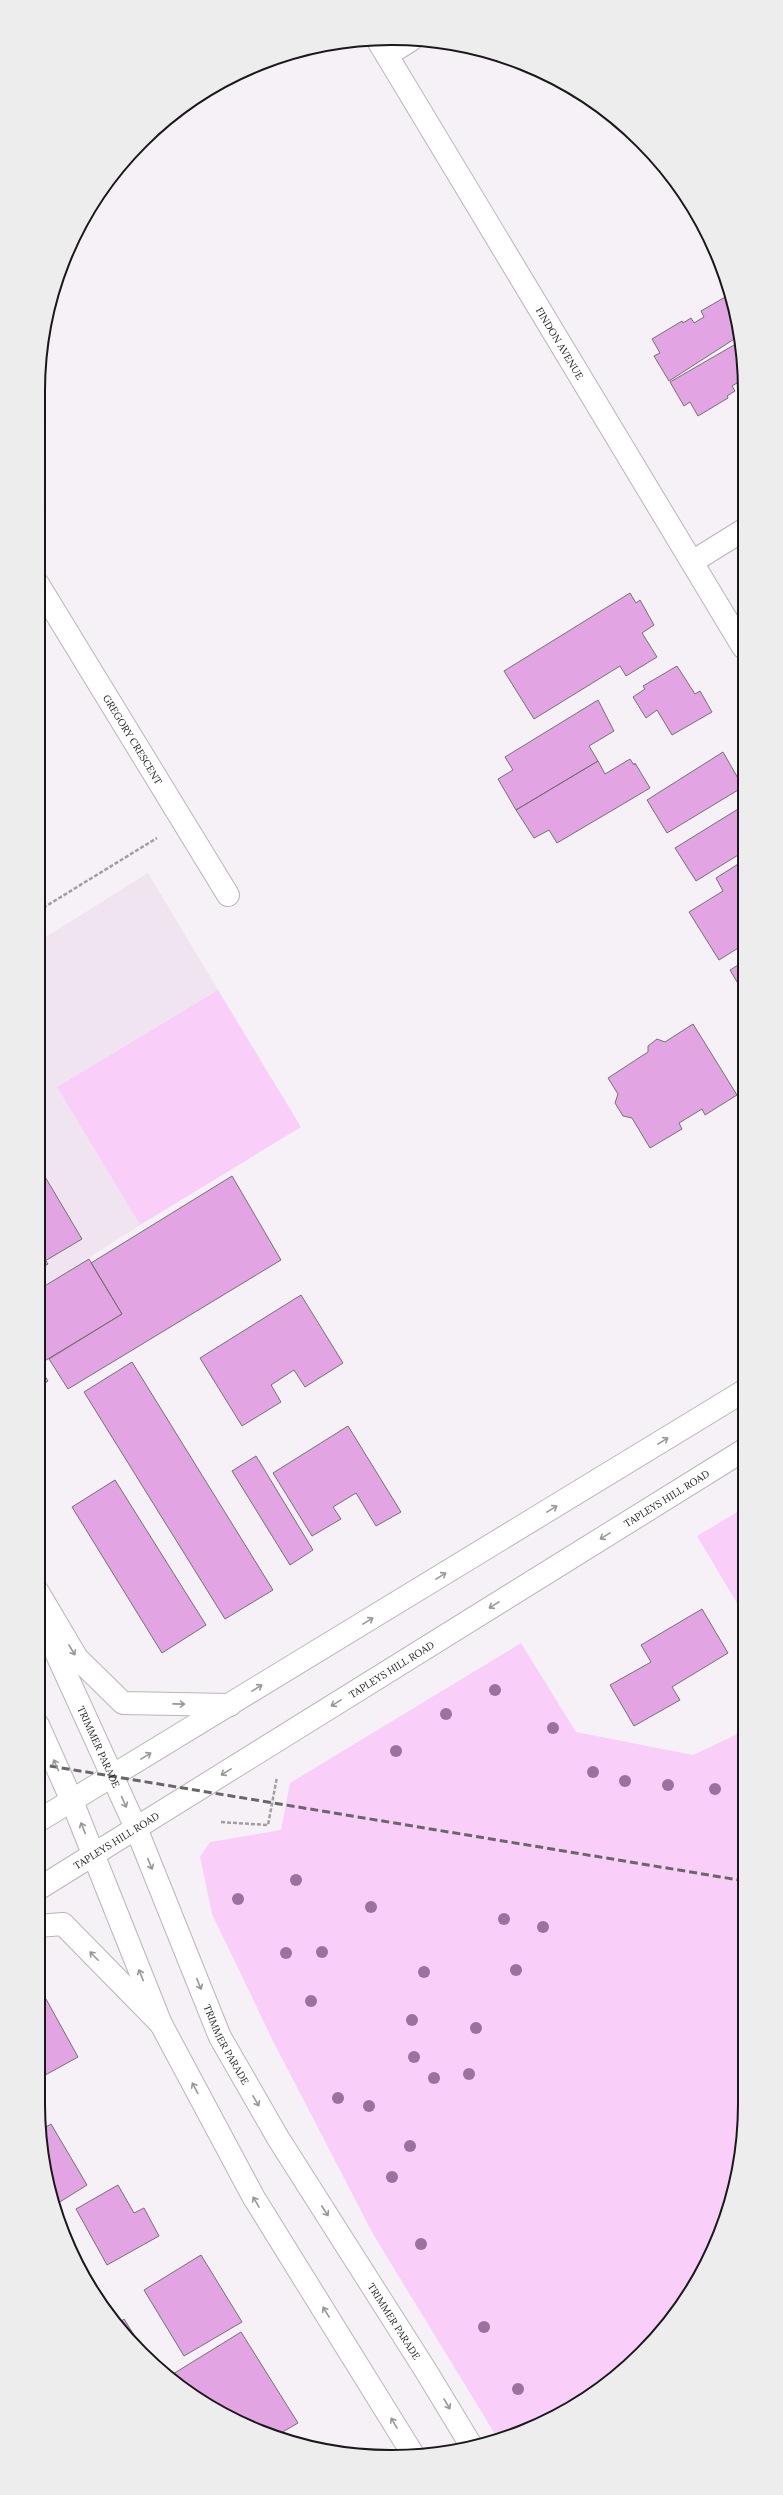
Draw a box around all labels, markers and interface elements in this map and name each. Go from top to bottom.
street label: FINDON AVENUE [533,305,587,382]
street label: GREGORY CRESCENT [100,692,166,787]
one-way arrow [657,1436,669,1444]
street label: TAPLEYS HILL ROAD [621,1467,712,1530]
one-way arrow [546,1504,558,1512]
one-way arrow [600,1532,611,1540]
one-way arrow [435,1572,447,1580]
one-way arrow [489,1600,500,1609]
one-way arrow [362,1616,374,1624]
street label: TAPLEYS HILL ROAD [346,1638,436,1701]
one-way arrow [69,1644,77,1656]
one-way arrow [251,1684,263,1692]
one-way arrow [331,1699,342,1707]
one-way arrow [172,1700,185,1708]
street label: TRIMMER PARADE [75,1704,123,1790]
one-way arrow [140,1751,152,1759]
one-way arrow [52,1759,60,1771]
one-way arrow [220,1768,232,1776]
one-way arrow [121,1795,128,1807]
street label: TAPLEYS HILL ROAD [71,1809,161,1872]
one-way arrow [78,1822,86,1834]
one-way arrow [147,1857,155,1869]
one-way arrow [89,1951,99,1961]
one-way arrow [137,1969,145,1981]
one-way arrow [196,1978,203,1990]
street label: TRIMMER PARADE [201,2002,252,2087]
one-way arrow [190,2082,198,2094]
one-way arrow [253,2095,261,2107]
one-way arrow [252,2196,260,2208]
one-way arrow [320,2206,329,2217]
street label: TRIMMER PARADE [365,2280,423,2362]
one-way arrow [321,2306,329,2318]
one-way arrow [443,2398,451,2410]
one-way arrow [389,2417,397,2429]

